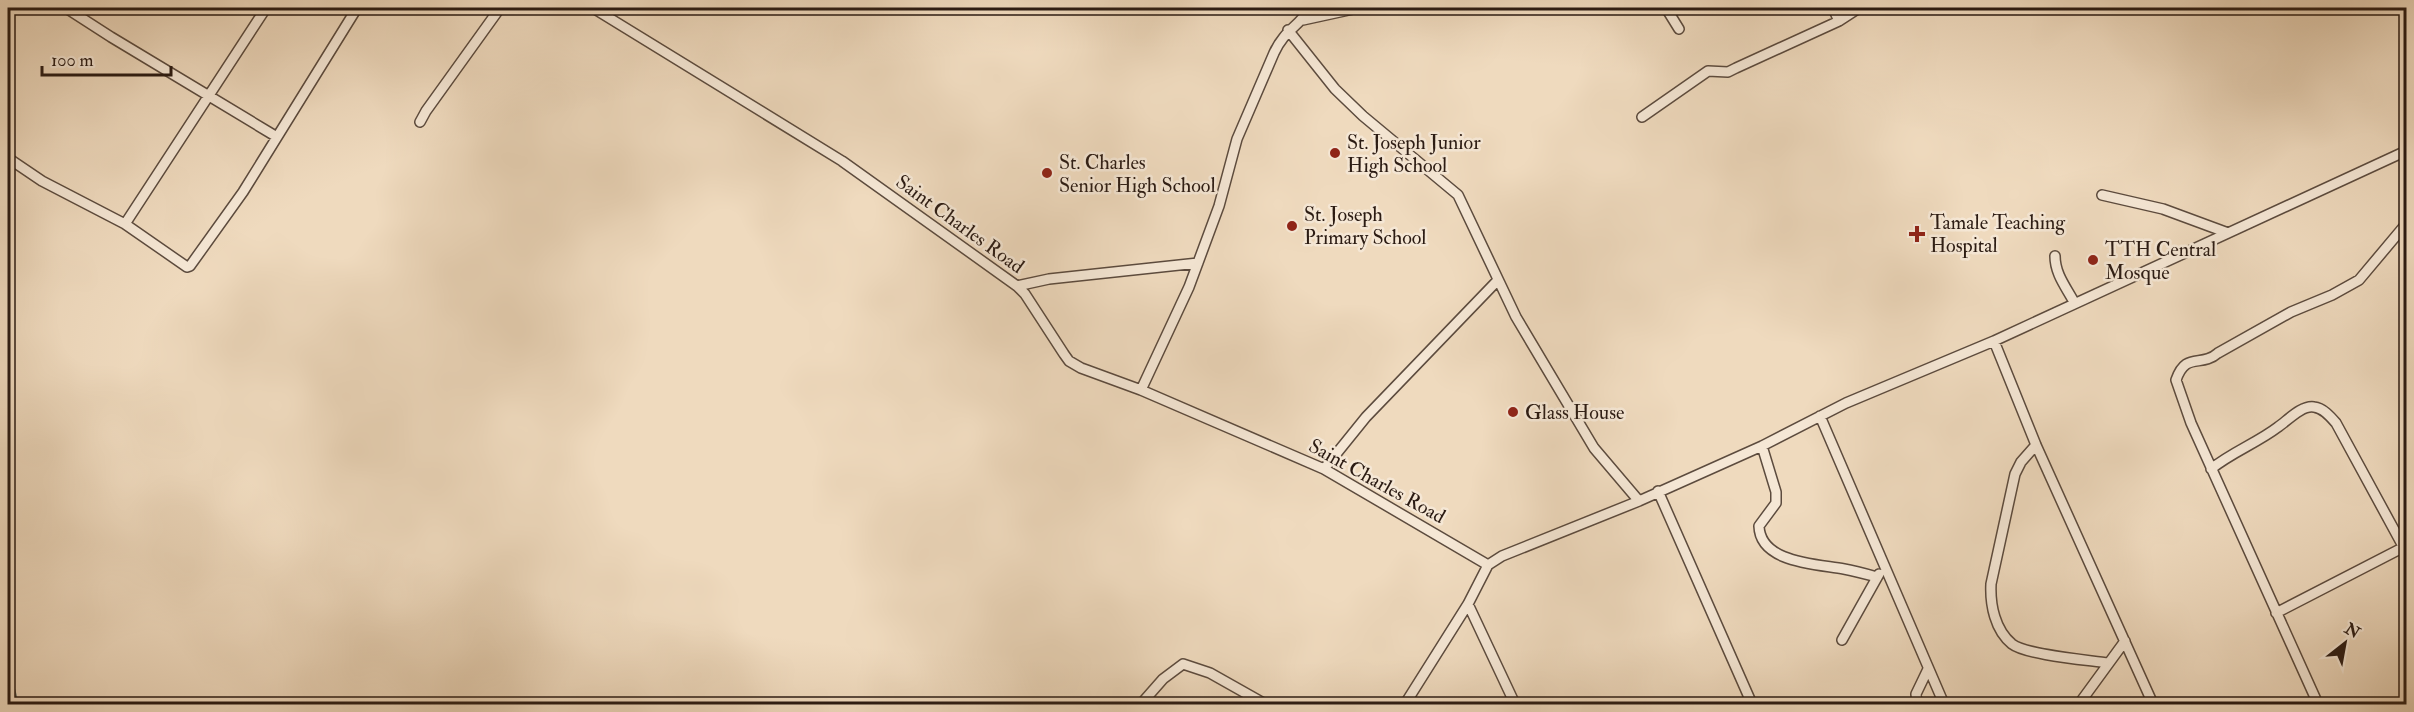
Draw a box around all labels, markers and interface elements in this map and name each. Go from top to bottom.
scale bar [42,39,171,77]
text: 100 m [51,49,94,72]
place label: St. Joseph Junior High School [1347,130,1481,178]
marker: St. Joseph Junior High School [1328,146,1342,160]
place label: St. Charles Senior High School [1059,150,1216,198]
marker: St. Charles Senior High School [1040,166,1054,180]
street label: Saint Charles Road [891,169,1029,279]
place label: St. Joseph Primary School [1304,202,1426,250]
place label: Tamale Teaching Hospital [1930,210,2066,259]
marker: St. Joseph Primary School [1285,219,1299,233]
marker: Tamale Teaching Hospital [1908,225,1926,243]
place label: TTH Central Mosque [2105,237,2216,285]
marker: TTH Central Mosque [2086,253,2100,267]
place label: Glass House [1525,400,1624,425]
marker: Glass House [1506,405,1520,419]
street label: Saint Charles Road [1304,433,1450,529]
north arrow [2315,613,2375,673]
text: N [2340,618,2364,644]

